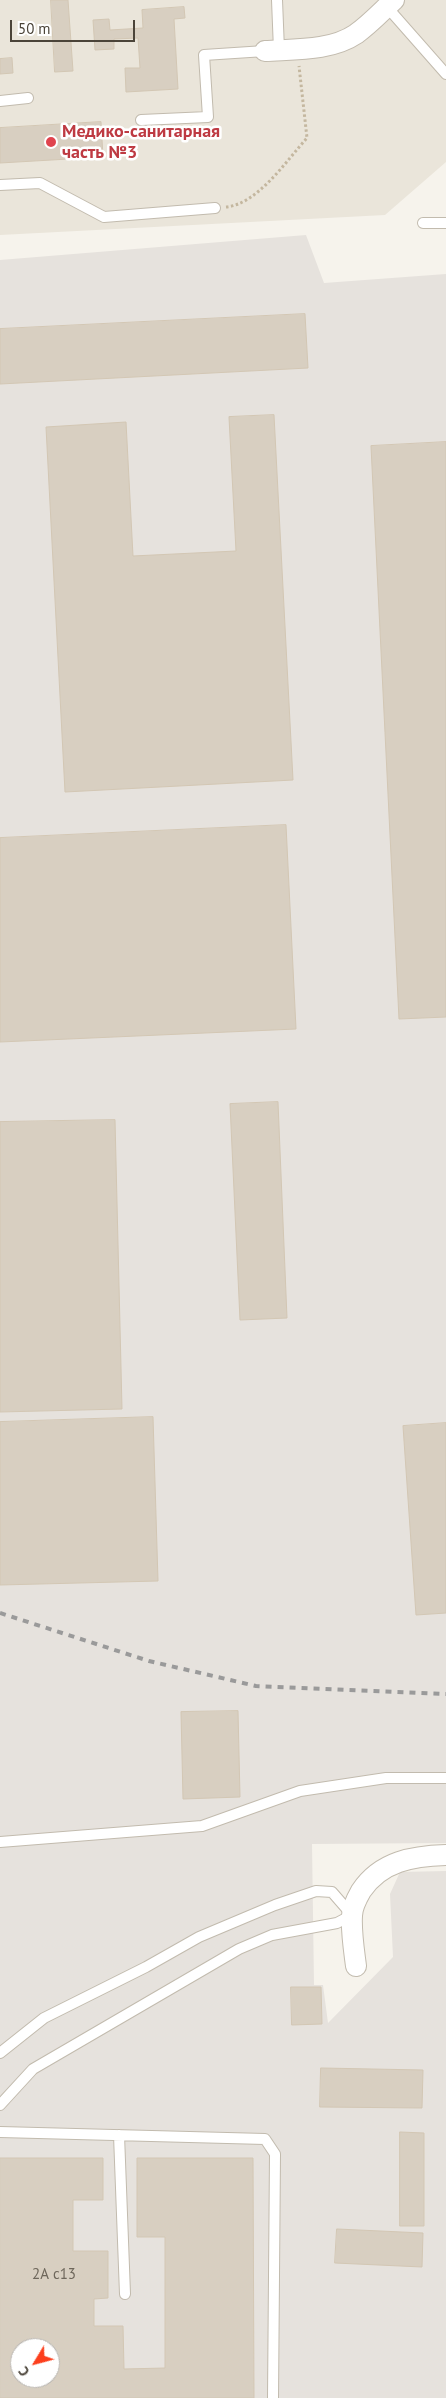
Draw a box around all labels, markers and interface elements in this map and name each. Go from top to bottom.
scale bar [12,10,138,42]
text: 50 m [18,19,51,38]
place label: Медико-санитарная часть №3 [62,121,220,163]
marker: Медико-санитарная часть №3 [44,135,58,149]
house number: 2А с13 [32,2266,76,2284]
north arrow [10,2338,60,2388]
text: С [14,2363,33,2380]

